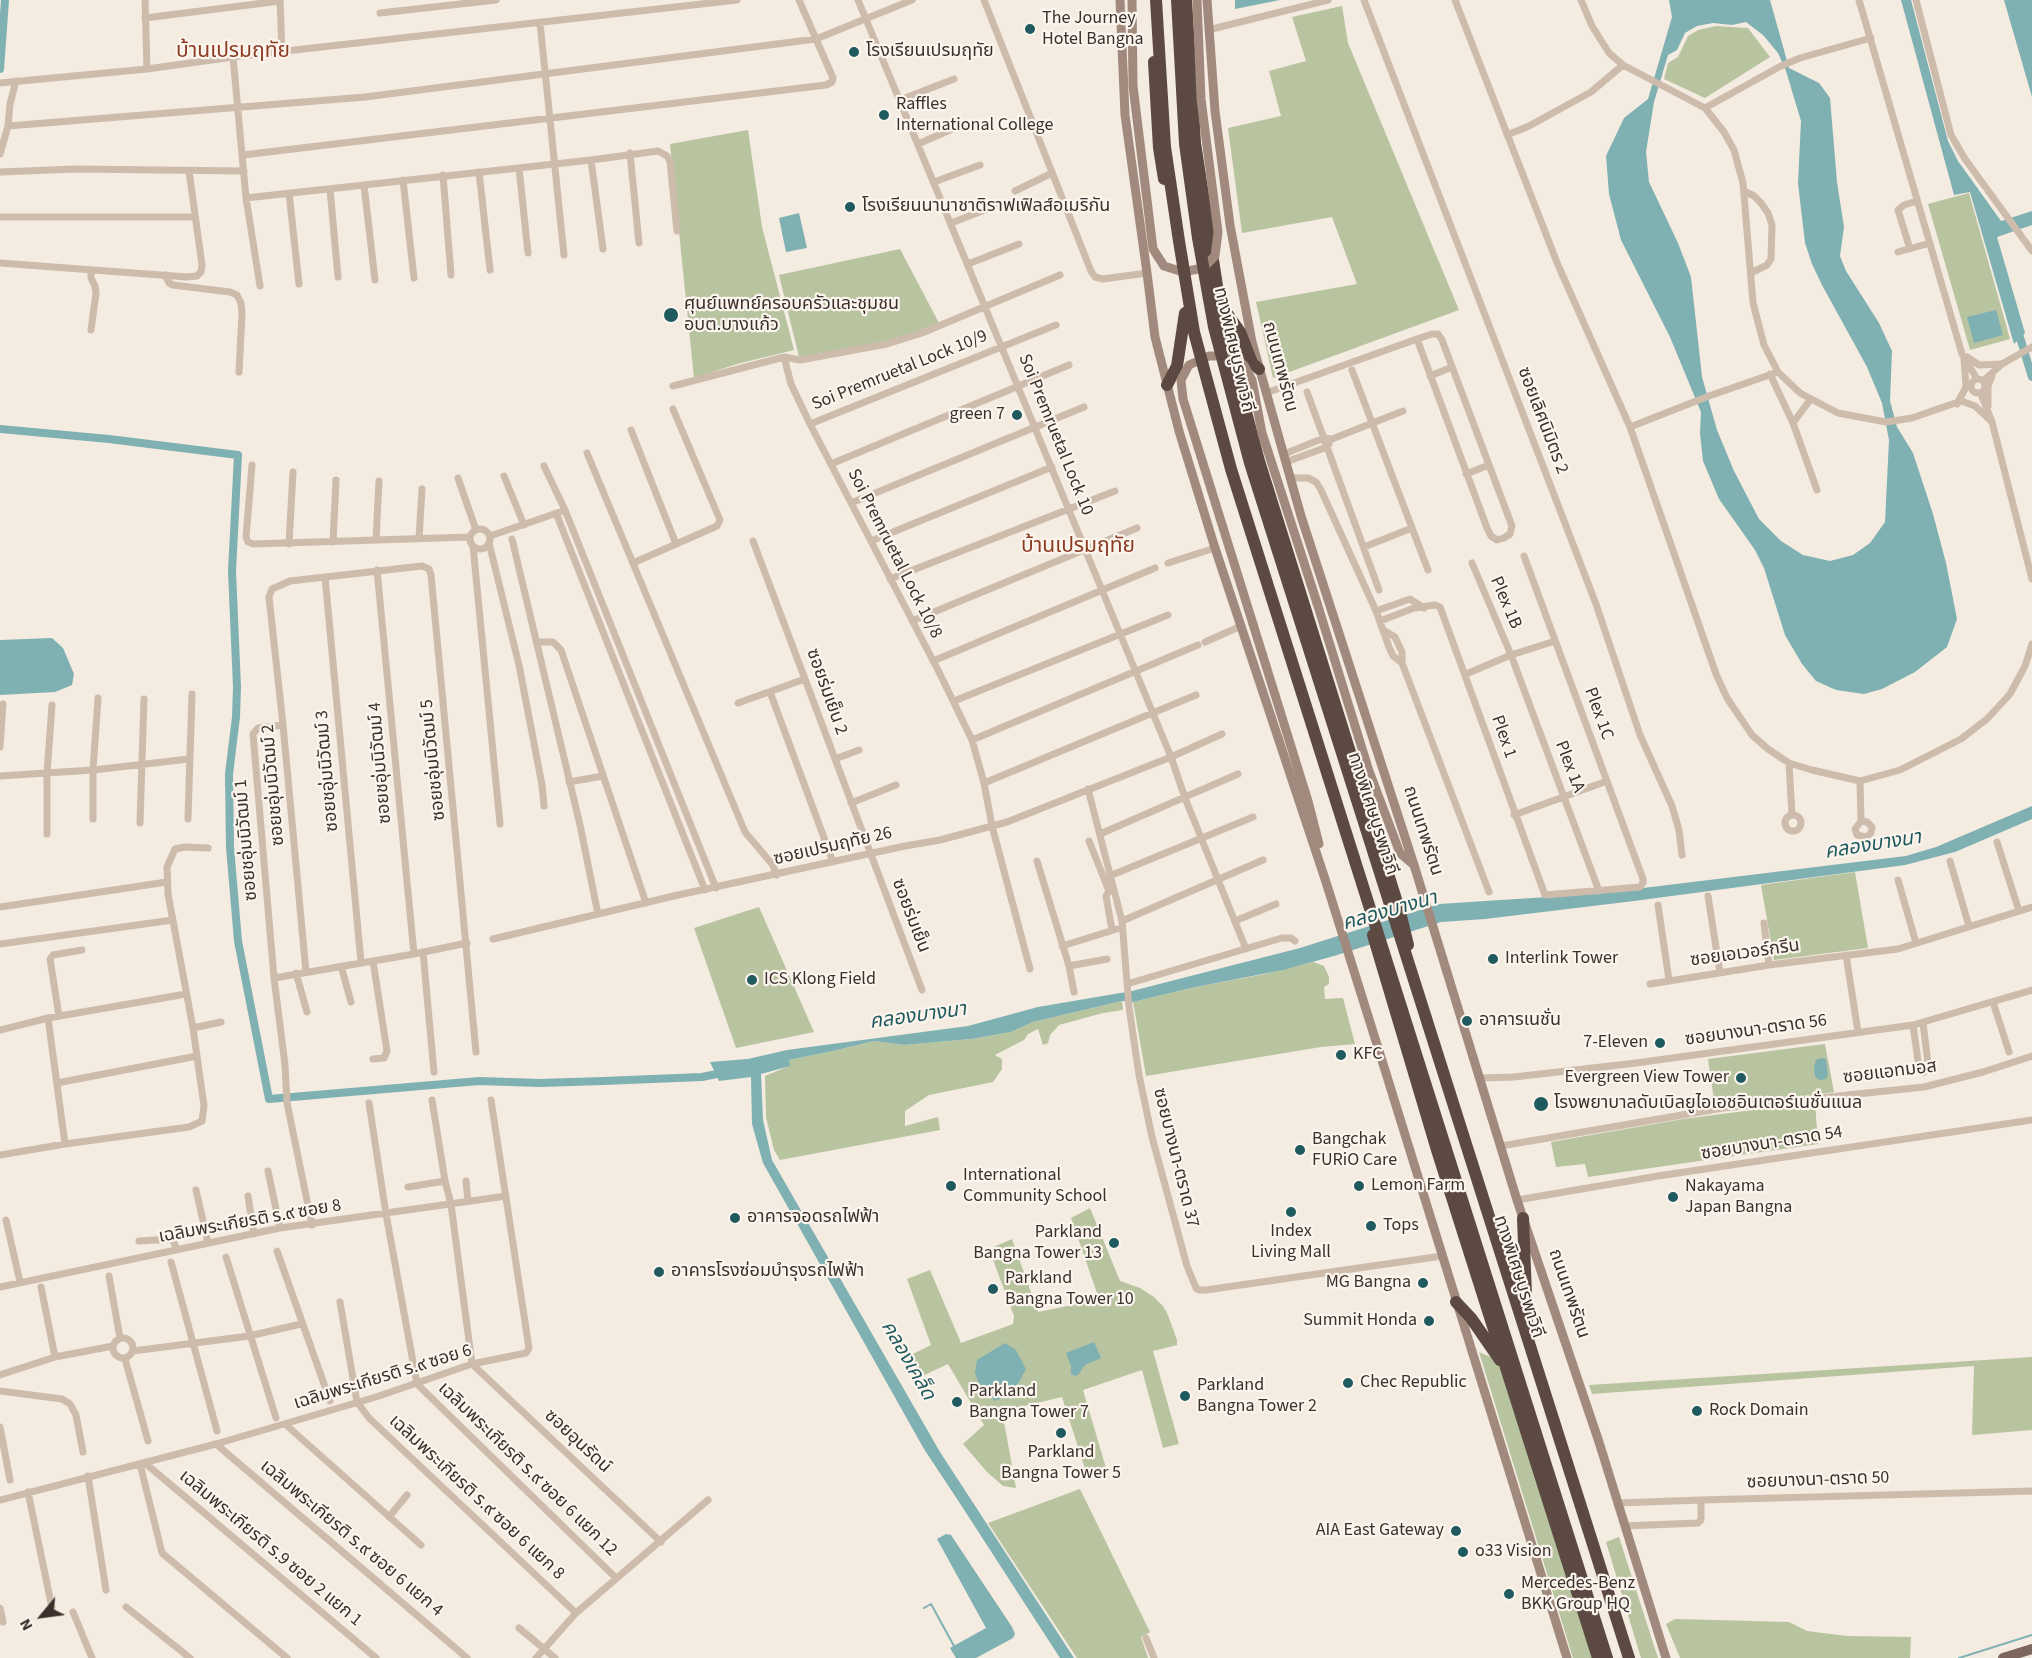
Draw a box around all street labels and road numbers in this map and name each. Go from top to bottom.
street label: ทางพิเศษบูรพาวิถี [1208,285,1258,415]
street label: ถนนเทพรัตน [1257,319,1301,415]
street label: Soi Premruetal Lock 10/9 [809,326,991,416]
street label: Soi Premruetal Lock 10 [1013,351,1097,519]
street label: ซอยเลิศนิมิตร 2 [1512,365,1572,477]
street label: Soi Premruetal Lock 10/8 [842,466,946,642]
street label: Plex 1B [1484,574,1526,632]
street label: ซอยร่มเย็น 2 [800,646,852,738]
street label: Plex 1C [1579,685,1617,743]
street label: ซอยชอุ่มนิวัฒม์ 5 [417,698,451,822]
street label: ซอยชอุ่มนิวัฒม์ 4 [365,701,397,825]
street label: ซอยชอุ่มนิวัฒม์ 3 [312,709,344,833]
street label: Plex 1 [1486,713,1520,761]
street label: ซอยชอุ่มนิวัฒม์ 2 [258,723,290,847]
street label: Plex 1A [1549,738,1589,796]
street label: ทางพิเศษบูรพาวิถี [1342,750,1402,878]
street label: ซอยชอุ่มนิวัฒม์ 1 [231,778,263,902]
street label: ถนนเทพรัตน [1397,783,1447,879]
street label: ซอยเปรมฤทัย 26 [772,823,894,871]
street label: ซอยร่มเย็น [886,876,934,956]
street label: ซอยเอเวอร์กรีน [1689,936,1801,972]
street label: ซอยบางนา-ตราด 56 [1684,1010,1828,1052]
street label: ซอยแอทมอส [1842,1057,1938,1089]
street label: ซอยบางนา-ตราด 37 [1147,1086,1203,1230]
street label: ซอยบางนา-ตราด 54 [1700,1122,1844,1166]
street label: เฉลิมพระเกียรติ ร.๙ ซอย 8 [157,1195,343,1249]
street label: ทางพิเศษบูรพาวิถี [1488,1213,1548,1341]
street label: ถนนเทพรัตน [1543,1247,1593,1341]
street label: เฉลิมพระเกียรติ ร.๙ ซอย 6 [291,1341,475,1415]
street label: เฉลิมพระเกียรติ ร.๙ ซอย 6 แยก 12 [433,1378,621,1562]
street label: ซอยอุนรัดน์ [539,1406,615,1478]
street label: เฉลิมพระเกียรติ ร.๙ ซอย 6 แยก 8 [384,1411,568,1585]
street label: เฉลิมพระเกียรติ ร.๙ ซอย 6 แยก 4 [255,1456,447,1622]
street label: เฉลิมพระเกียรติ ร.9 ซอย 2 แยก 1 [174,1466,366,1632]
street label: ซอยบางนา-ตราด 50 [1746,1468,1890,1494]

